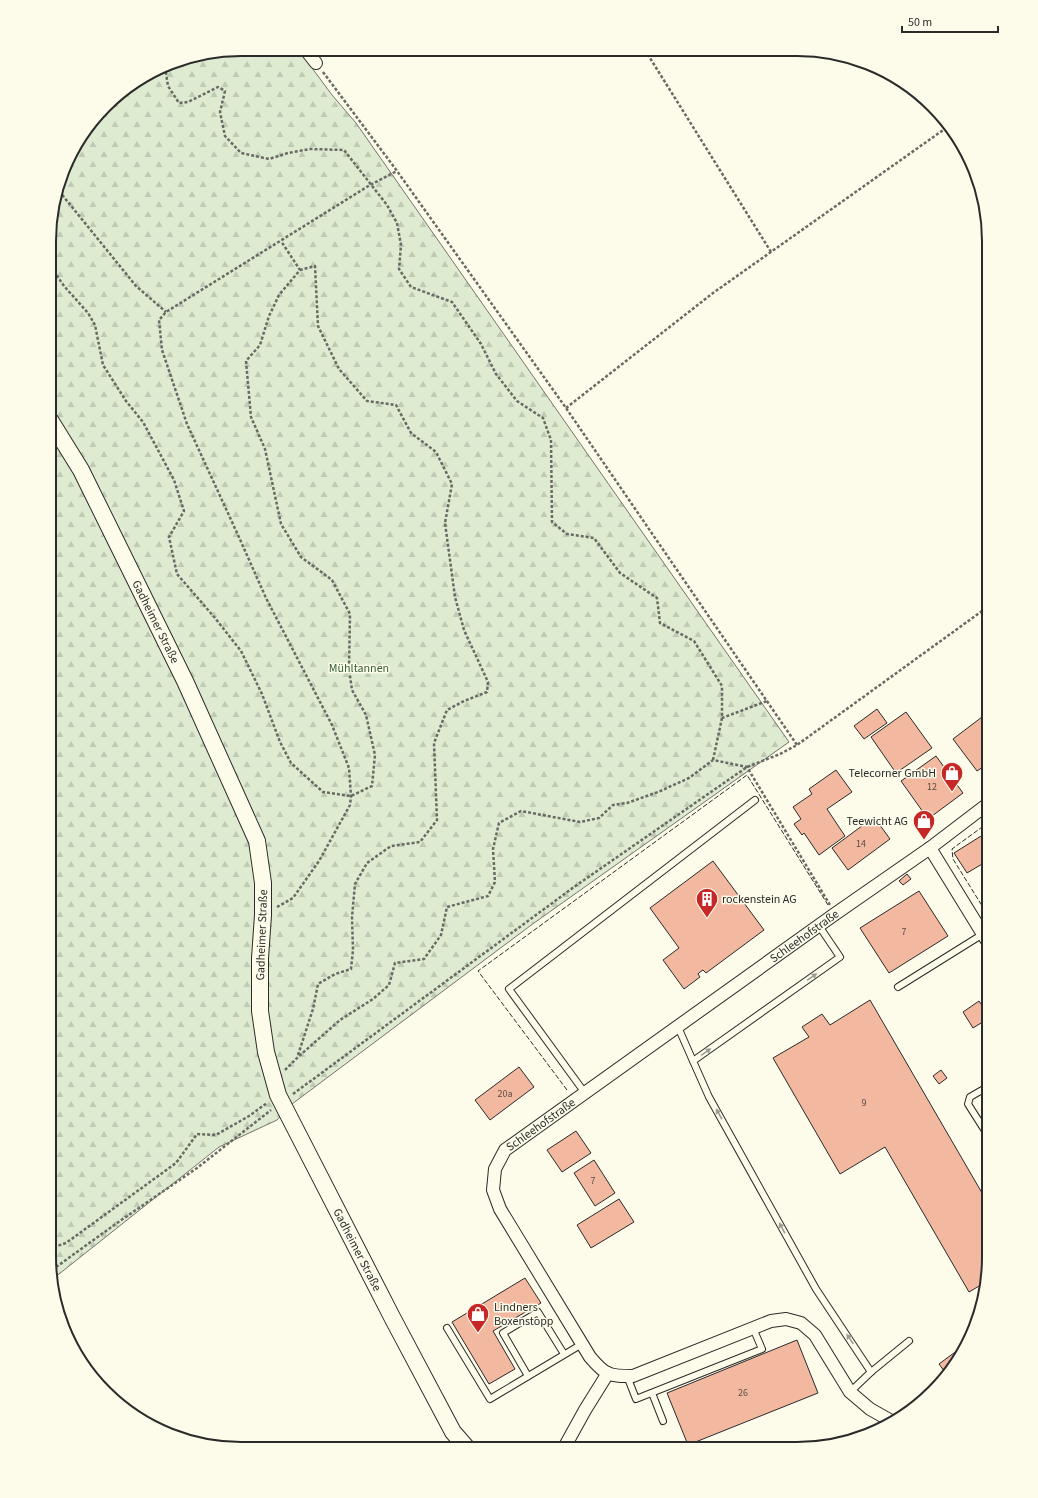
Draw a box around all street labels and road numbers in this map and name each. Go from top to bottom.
street label: Gadheimer Straße [128,577,184,666]
street label: Gadheimer Straße [252,889,272,981]
street label: Schleehofstraße [766,905,842,967]
street label: Schleehofstraße [503,1094,579,1155]
street label: Gadheimer Straße [329,1205,386,1294]

